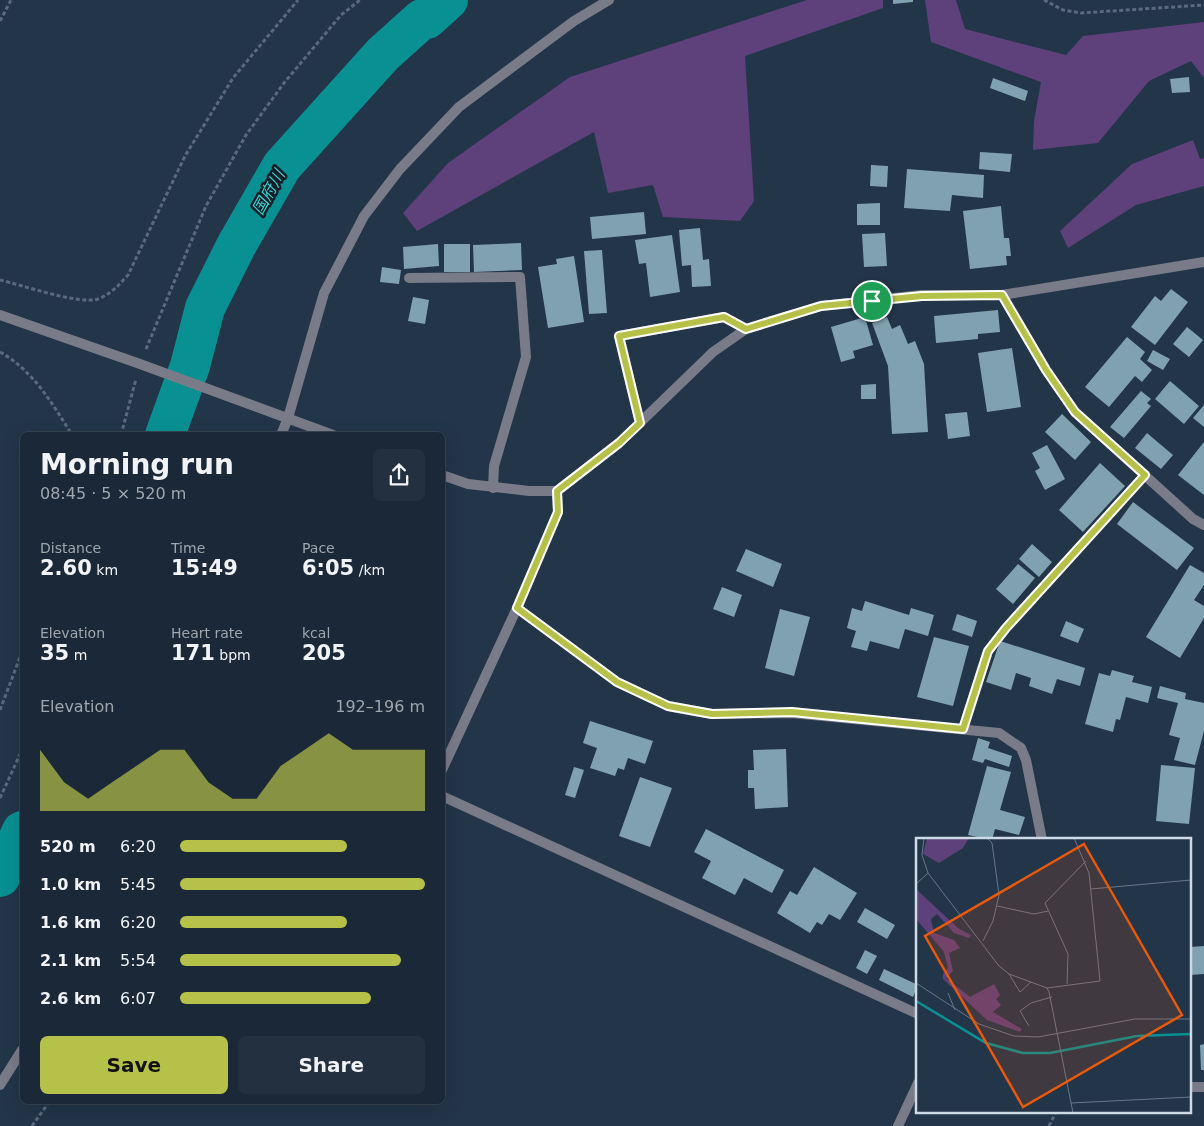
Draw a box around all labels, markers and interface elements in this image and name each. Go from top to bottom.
water label: 国府川 [248,165,289,218]
pin [851,280,893,322]
icon: arrive [858,287,886,315]
text: Morning run [40,448,234,481]
button: share [373,449,425,501]
text: 08:45 · 5 × 520 m [40,484,186,503]
text: Distance [40,540,101,556]
text: Time [171,540,205,556]
text: Pace [302,540,335,556]
text: 2.60 [40,556,92,580]
text: 15:49 [171,556,238,580]
text: 6:05 [302,556,354,580]
text: km [92,562,118,578]
text: /km [354,562,385,578]
text: Elevation [40,625,105,641]
text: Heart rate [171,625,243,641]
text: kcal [302,625,330,641]
text: 35 [40,641,69,665]
text: 171 [171,641,215,665]
text: 205 [302,641,346,665]
text: m [69,647,87,663]
text: bpm [215,647,251,663]
text: Elevation [40,697,114,716]
text: 192–196 m [335,697,425,716]
text: 520 m [40,837,96,856]
text: 6:20 [120,837,156,856]
inset map [916,838,1192,1114]
text: 1.0 km [40,875,101,894]
text: 5:45 [120,875,156,894]
text: 1.6 km [40,913,101,932]
text: 6:20 [120,913,156,932]
text: 2.1 km [40,951,101,970]
text: 5:54 [120,951,156,970]
text: 2.6 km [40,989,101,1008]
text: 6:07 [120,989,156,1008]
button: Save [40,1036,228,1094]
button: Share [238,1036,425,1094]

